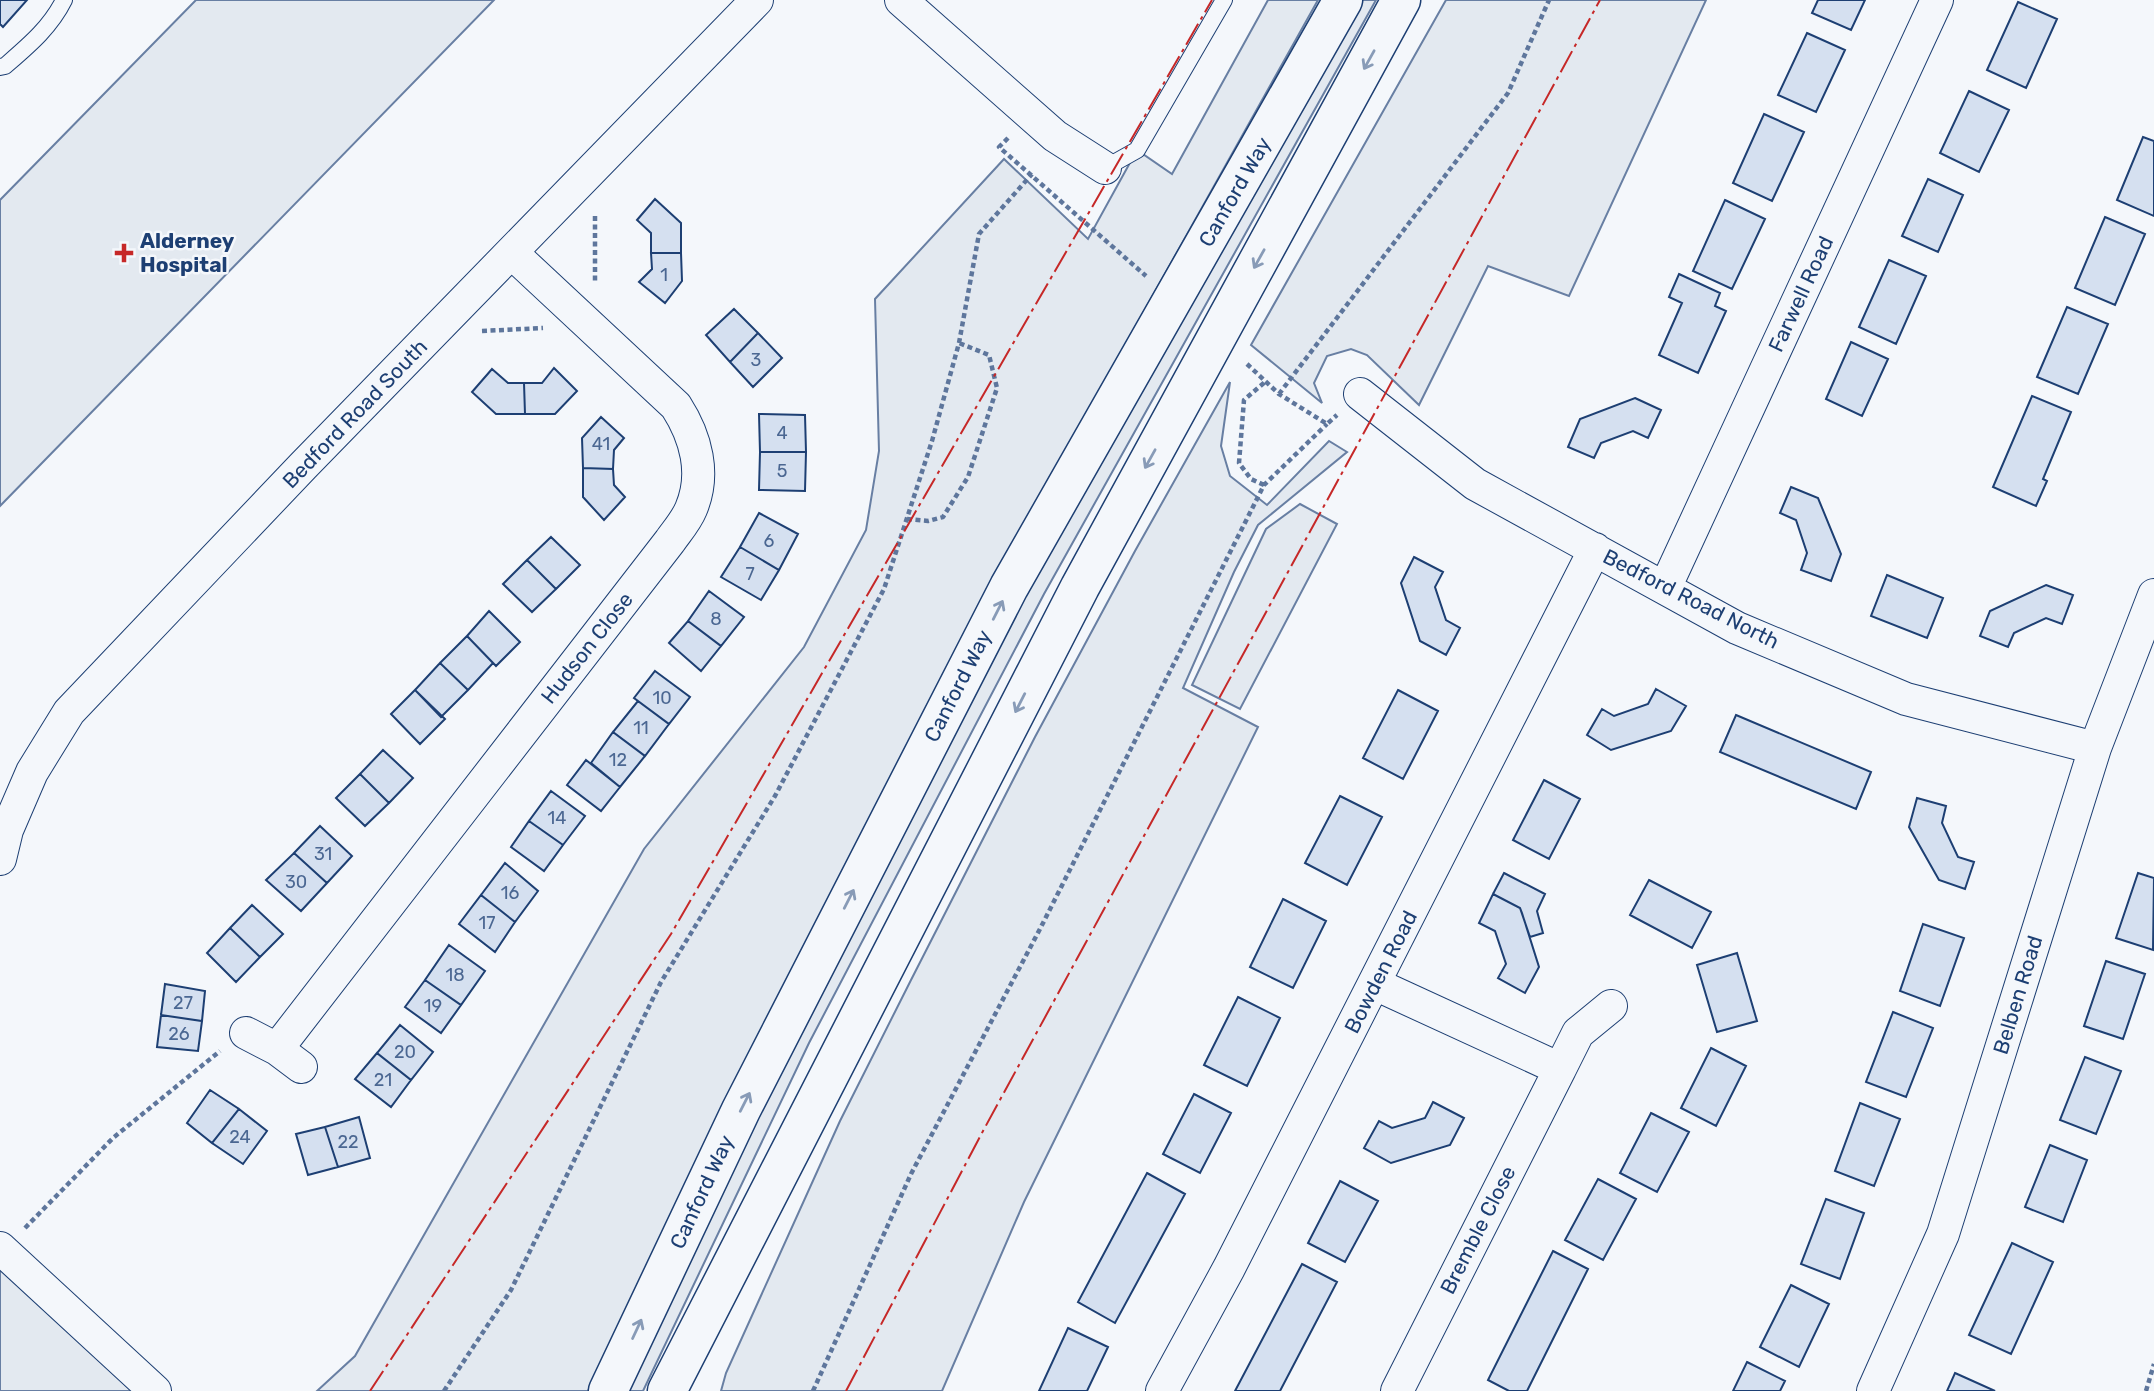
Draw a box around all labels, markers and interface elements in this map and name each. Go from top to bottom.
one-way arrow [1362,49,1375,70]
street label: Canford Way [1193,132,1276,251]
place label: Alderney Hospital [140,228,235,277]
street label: Farwell Road [1763,232,1838,356]
marker: Alderney Hospital [114,243,134,263]
one-way arrow [1252,249,1266,269]
house number: 1 [660,264,668,286]
street label: Bedford Road South [277,334,432,493]
house number: 3 [751,349,761,371]
house number: 4 [776,422,788,444]
house number: 41 [592,433,610,455]
one-way arrow [1143,448,1156,469]
house number: 5 [777,460,787,482]
house number: 6 [764,530,775,552]
street label: Bedford Road North [1599,543,1783,654]
house number: 7 [745,563,755,585]
street label: Hudson Close [535,587,638,708]
one-way arrow [991,600,1005,621]
house number: 8 [710,608,722,630]
street label: Canford Way [919,625,997,746]
house number: 10 [652,687,672,709]
one-way arrow [1013,692,1026,713]
house number: 11 [633,717,649,739]
house number: 12 [609,749,627,771]
house number: 14 [548,807,566,829]
house number: 31 [314,843,332,865]
house number: 30 [285,871,307,893]
house number: 16 [501,882,519,904]
one-way arrow [843,889,856,910]
street label: Bowden Road [1339,906,1422,1037]
house number: 17 [479,912,495,934]
street label: Belben Road [1988,932,2047,1057]
house number: 18 [445,964,465,986]
house number: 27 [173,992,193,1014]
house number: 19 [424,995,442,1017]
house number: 26 [168,1023,190,1045]
house number: 20 [394,1041,416,1063]
house number: 21 [374,1069,392,1091]
one-way arrow [739,1092,753,1113]
house number: 24 [229,1126,251,1148]
house number: 22 [337,1131,359,1153]
street label: Canford Way [664,1131,739,1253]
street label: Bremble Close [1435,1162,1521,1298]
one-way arrow [631,1319,644,1340]

